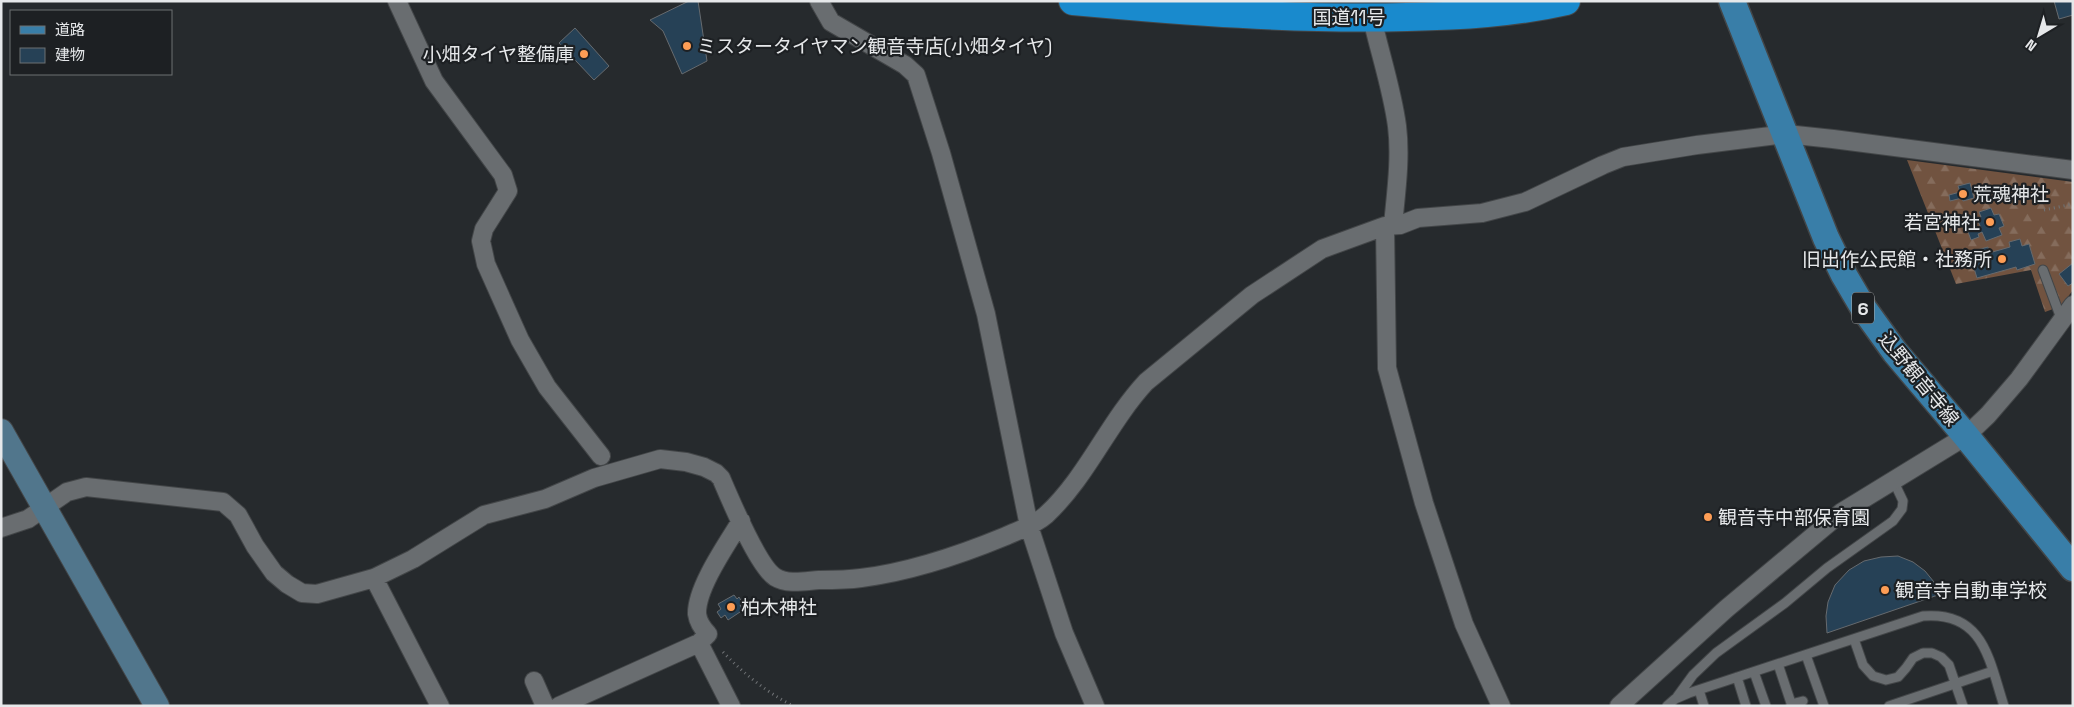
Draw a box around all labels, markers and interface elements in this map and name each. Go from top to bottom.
street label: 国道11号 [1313,5,1385,30]
legend [10,10,172,75]
north arrow [2014,10,2064,60]
text: 道路 [55,20,85,39]
place label: ミスタータイヤマン観音寺店(小畑タイヤ) [697,34,1052,59]
text: N [2022,35,2040,55]
marker: ミスタータイヤマン観音寺店(小畑タイヤ) [681,40,693,52]
place label: 小畑タイヤ整備庫 [423,42,574,67]
text: 建物 [55,45,85,64]
marker: 小畑タイヤ整備庫 [578,48,590,60]
place label: 荒魂神社 [1973,182,2049,207]
marker: 荒魂神社 [1957,188,1969,200]
place label: 若宮神社 [1904,210,1980,235]
marker: 若宮神社 [1984,216,1996,228]
place label: 旧出作公民館・社務所 [1802,247,1992,272]
marker: 旧出作公民館・社務所 [1996,253,2008,265]
road number: 6 [1852,292,1874,324]
street label: 込野観音寺線 [1873,327,1965,431]
place label: 観音寺中部保育園 [1718,505,1870,530]
marker: 観音寺中部保育園 [1702,511,1714,523]
place label: 観音寺自動車学校 [1895,578,2047,603]
marker: 観音寺自動車学校 [1879,584,1891,596]
place label: 柏木神社 [741,595,817,620]
marker: 柏木神社 [725,601,737,613]

